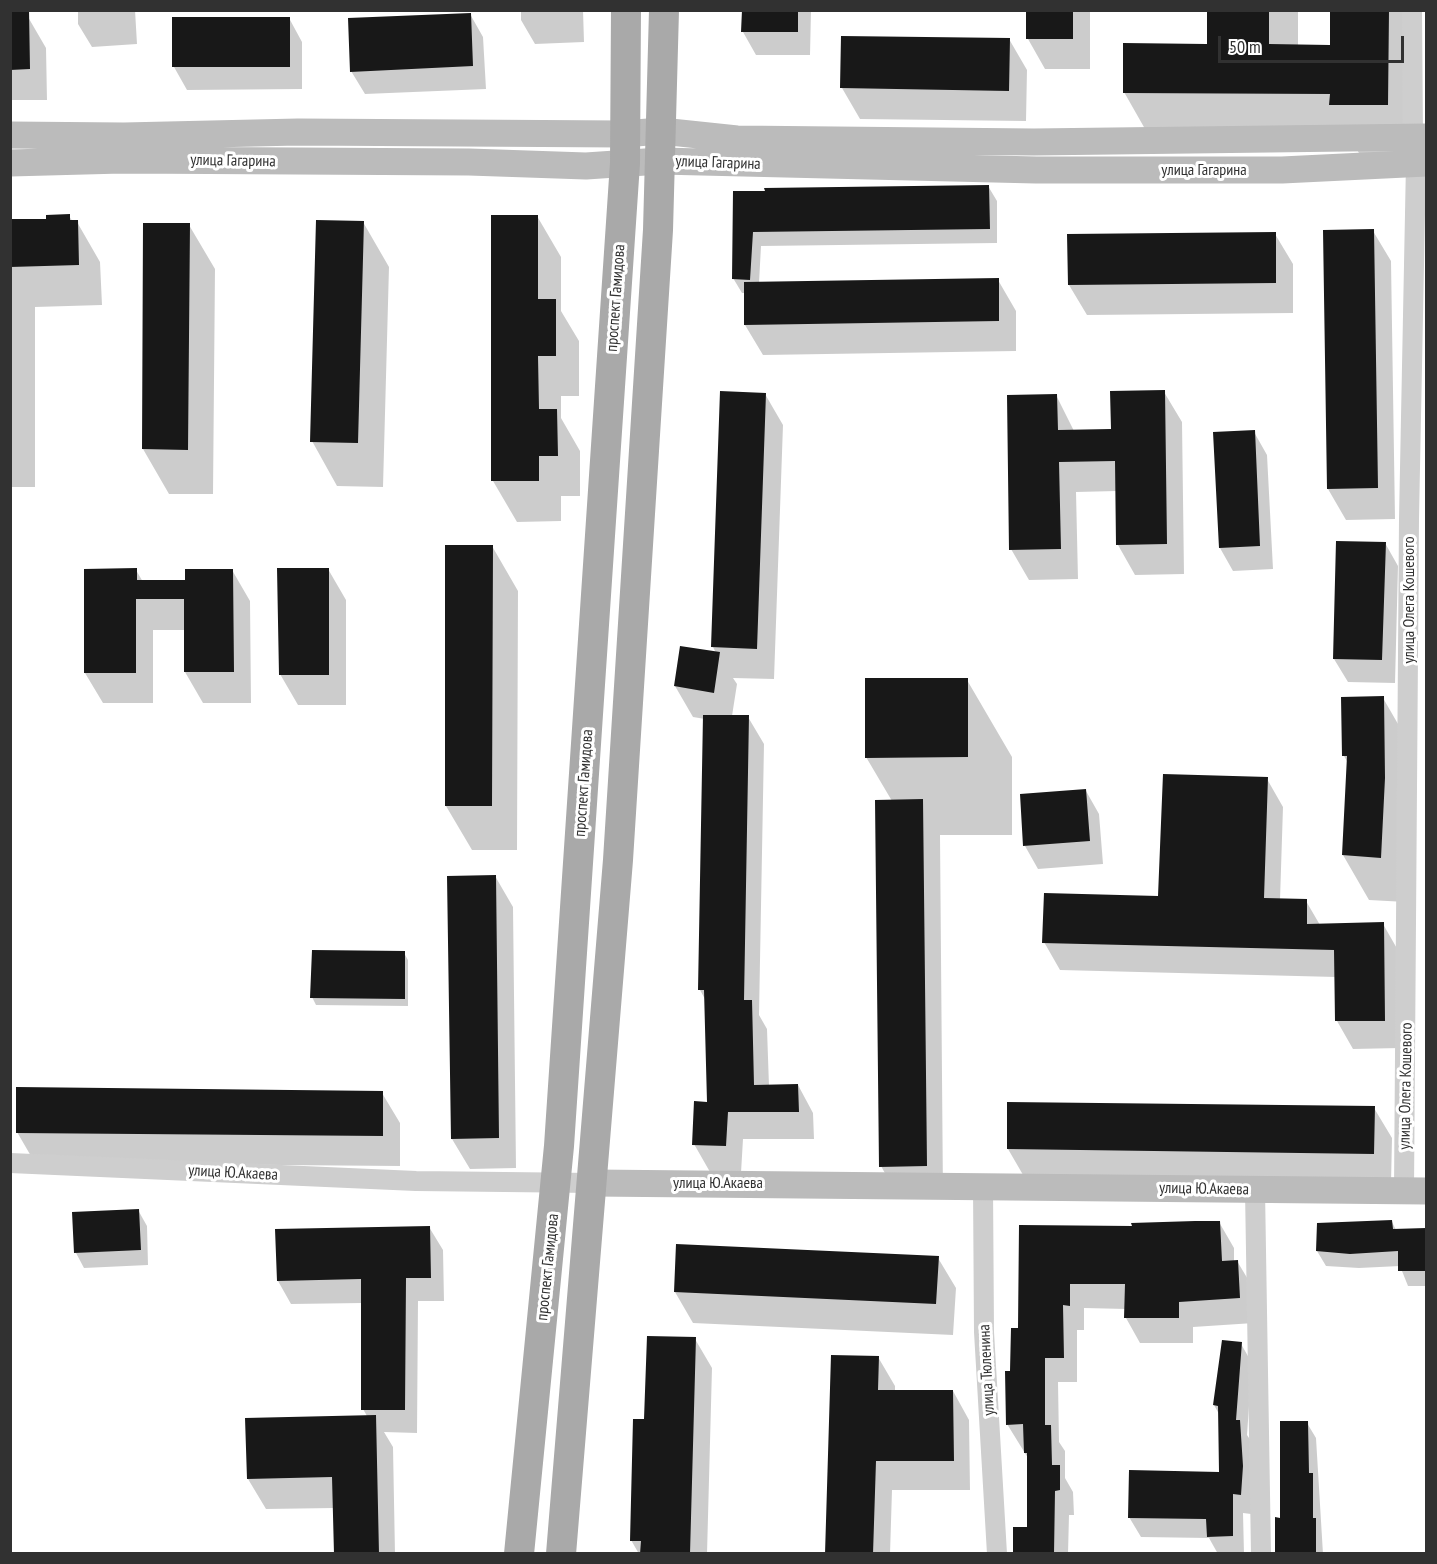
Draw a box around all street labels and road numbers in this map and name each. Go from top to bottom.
street label: улица Гагарина [190,151,276,171]
street label: улица Гагарина [675,152,761,174]
street label: улица Гагарина [1161,160,1247,180]
street label: проспект Гамидова [603,244,629,352]
street label: улица Олега Кошевого [1399,536,1419,664]
street label: проспект Гамидова [571,729,597,837]
street label: улица Олега Кошевого [1395,1022,1417,1150]
street label: улица Ю.Акаева [188,1161,278,1185]
street label: улица Ю.Акаева [673,1173,763,1193]
street label: улица Ю.Акаева [1159,1179,1249,1199]
street label: проспект Гамидова [533,1213,563,1321]
street label: улица Тюленина [975,1324,999,1416]

